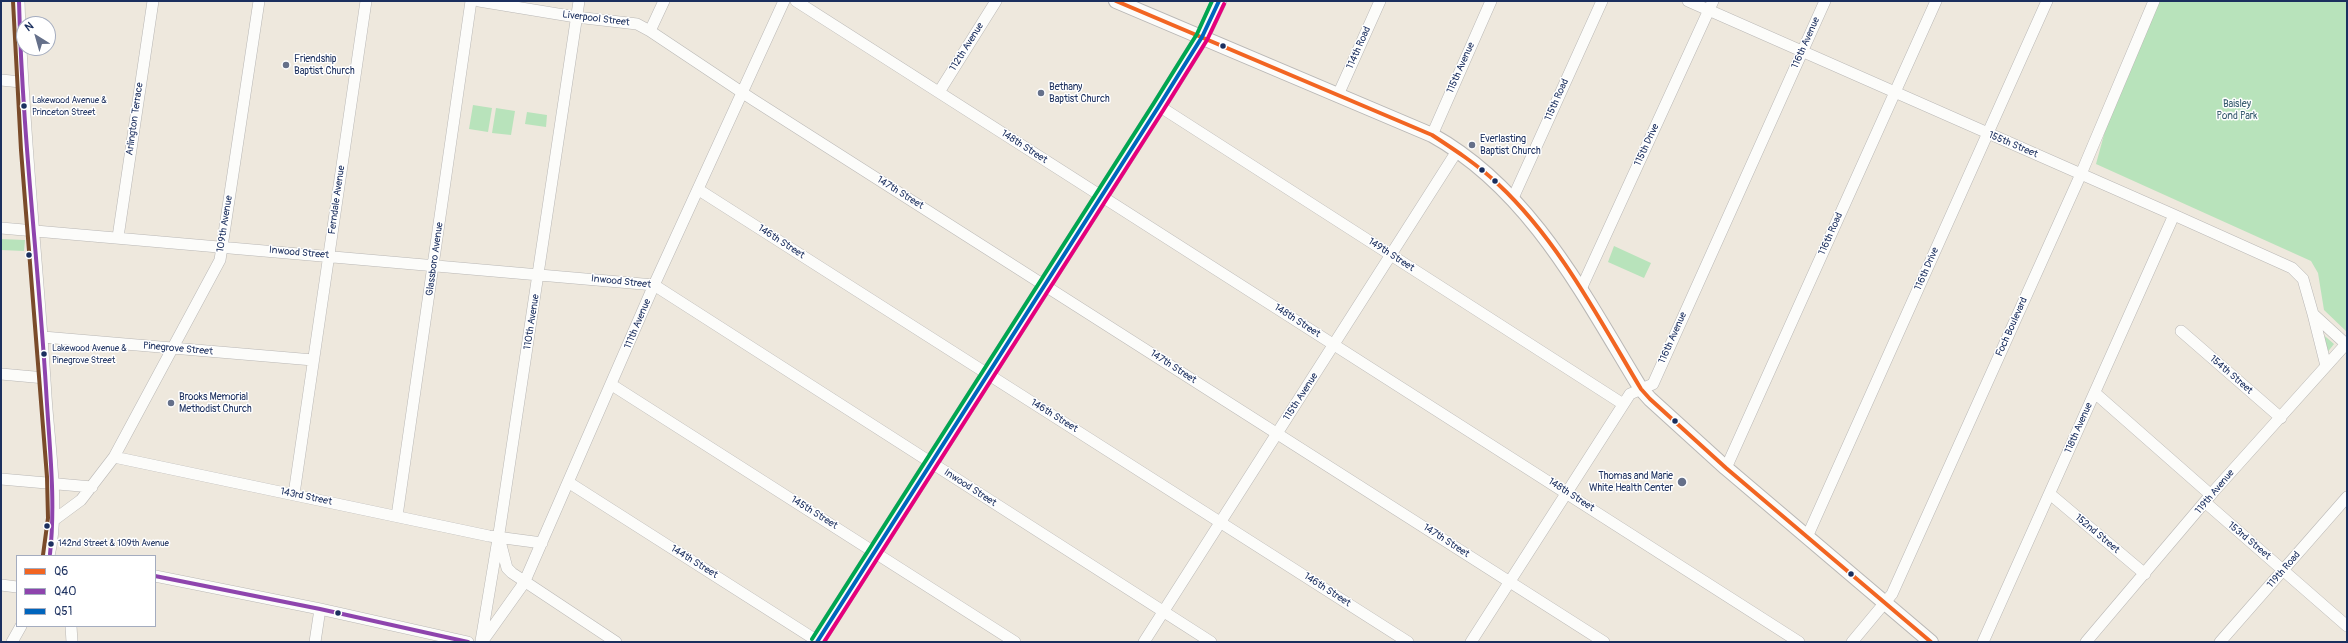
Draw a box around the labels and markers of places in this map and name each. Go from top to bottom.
unlabelled marker [1218,41,1228,51]
place label: Friendship Baptist Church [294,53,355,76]
marker: Friendship Baptist Church [281,60,291,70]
place label: Bethany Baptist Church [1049,81,1110,104]
marker: Bethany Baptist Church [1036,88,1046,98]
place label: Lakewood Avenue & Princeton Street [32,96,107,117]
marker: Lakewood Avenue & Princeton Street [19,101,29,111]
place label: Everlasting Baptist Church [1480,133,1541,156]
marker: Everlasting Baptist Church [1467,140,1477,150]
unlabelled marker [1477,165,1487,175]
unlabelled marker [1490,176,1500,186]
unlabelled marker [24,250,34,260]
place label: Lakewood Avenue & Pinegrove Street [52,344,127,365]
marker: Lakewood Avenue & Pinegrove Street [39,349,49,359]
place label: Brooks Memorial Methodist Church [179,391,252,414]
marker: Brooks Memorial Methodist Church [166,398,176,408]
unlabelled marker [1670,416,1680,426]
place label: Thomas and Marie White Health Center [1589,470,1673,494]
marker: Thomas and Marie White Health Center [1676,476,1688,488]
unlabelled marker [42,521,52,531]
marker: 142nd Street & 109th Avenue [46,539,56,549]
place label: 142nd Street & 109th Avenue [58,539,169,549]
unlabelled marker [1846,569,1856,579]
unlabelled marker [333,608,343,618]

